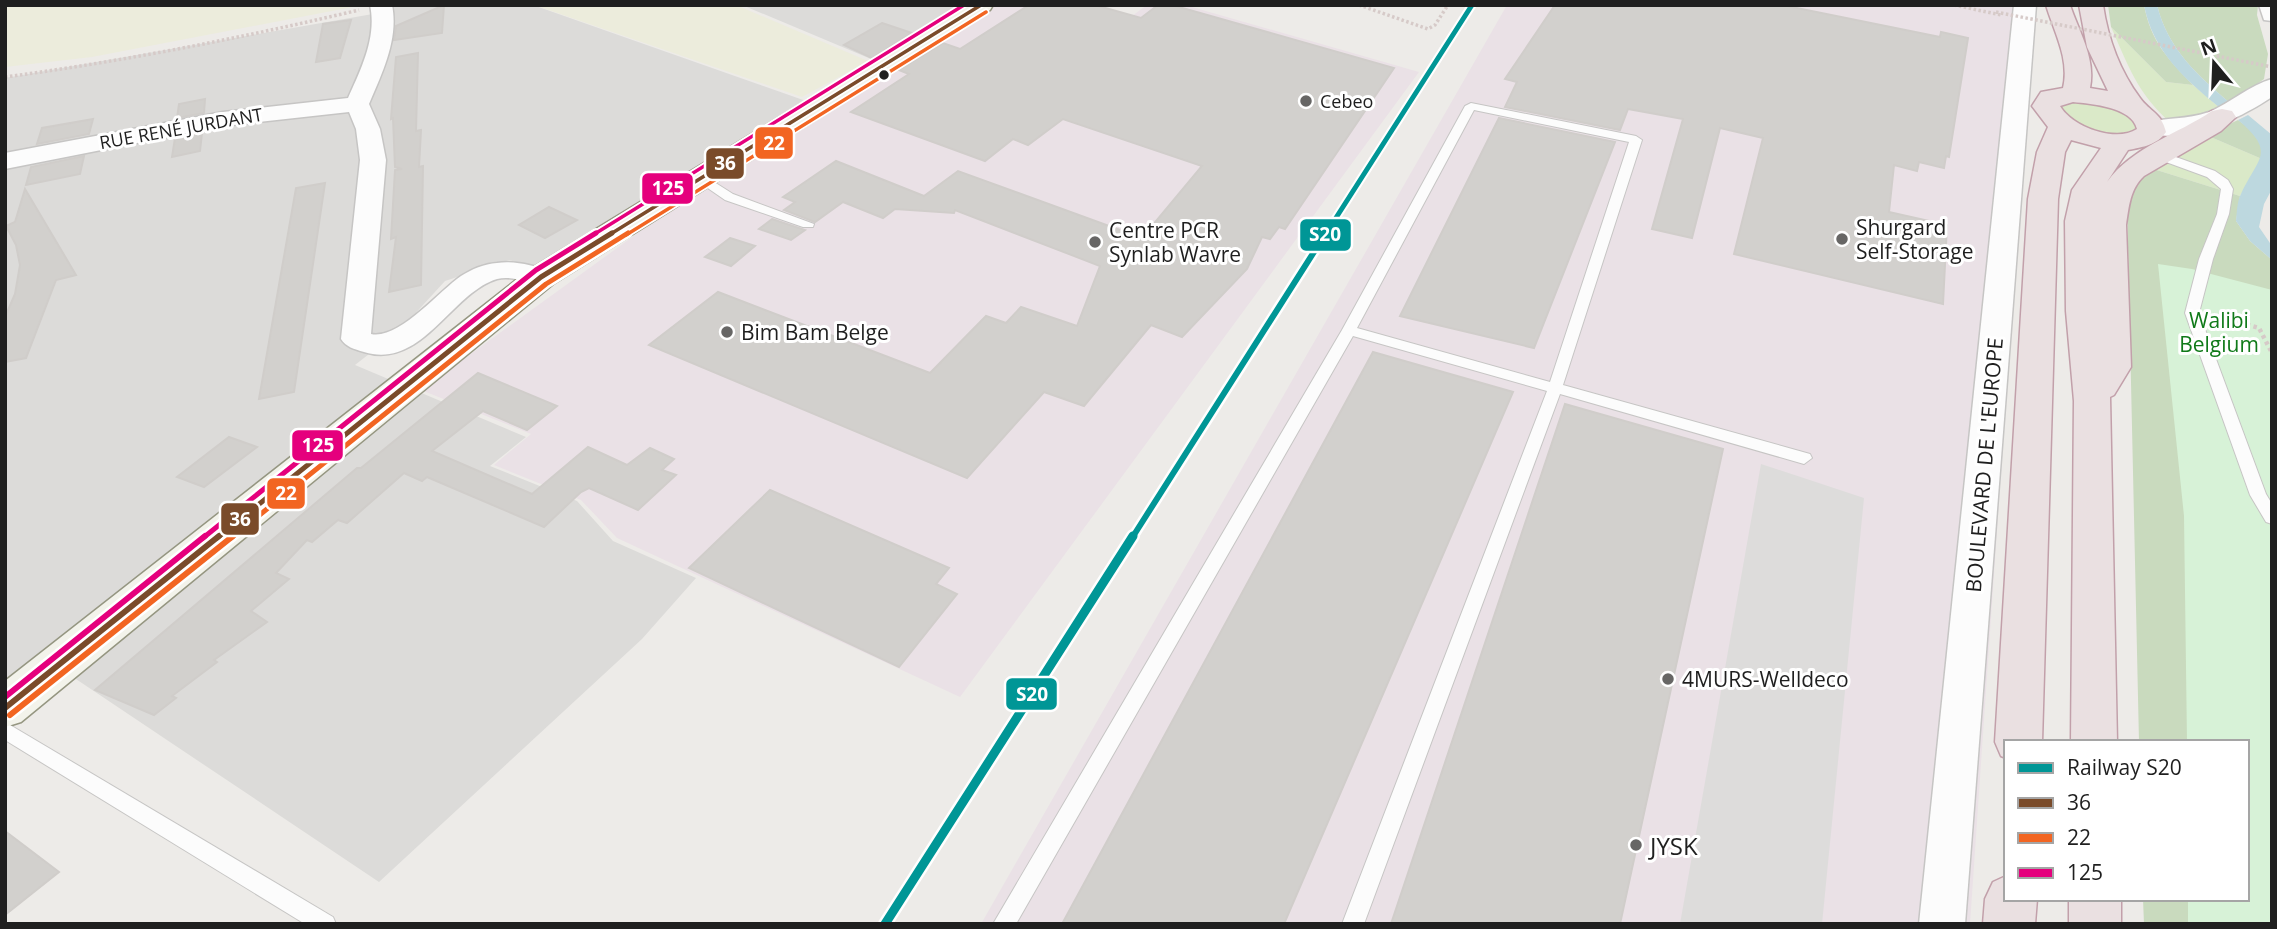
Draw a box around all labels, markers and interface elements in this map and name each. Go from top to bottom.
north arrow [2179,28,2249,98]
text: N [2197,32,2220,62]
unlabelled marker [877,68,891,82]
place label: Cebeo [1320,89,1373,113]
marker: Cebeo [1298,93,1314,109]
street label: RUE RENÉ JURDANT [98,102,265,154]
line badge: 22 [754,126,794,160]
text: 22 [763,130,785,156]
line badge: 36 [705,147,745,180]
text: 36 [714,150,736,176]
line badge: 125 [641,172,694,205]
text: 125 [652,175,684,201]
place label: Shurgard Self-Storage [1856,213,1974,265]
place label: Centre PCR Synlab Wavre [1109,216,1241,268]
line badge: S20 [1299,218,1352,252]
text: S20 [1309,221,1341,247]
marker: Shurgard Self-Storage [1834,231,1850,247]
marker: Centre PCR Synlab Wavre [1087,234,1103,250]
park label: Walibi Belgium [2179,306,2259,358]
place label: Bim Bam Belge [741,318,889,346]
marker: Bim Bam Belge [719,324,735,340]
street label: BOULEVARD DE L'EUROPE [1959,336,2009,594]
line badge: 125 [291,429,344,462]
text: 125 [302,432,334,458]
line badge: 22 [266,477,306,510]
text: 22 [275,480,297,506]
line badge: 36 [220,502,260,536]
text: 36 [229,506,251,532]
place label: 4MURS-Welldeco [1682,665,1849,693]
marker: 4MURS-Welldeco [1660,671,1676,687]
line badge: S20 [1005,677,1058,711]
text: S20 [1016,681,1048,707]
legend [2004,740,2249,901]
text: Railway S20 [2067,753,2182,781]
text: 36 [2067,788,2091,816]
text: 22 [2067,823,2091,851]
place label: JYSK [1648,829,1698,862]
marker: JYSK [1628,837,1644,853]
text: 125 [2067,858,2103,886]

